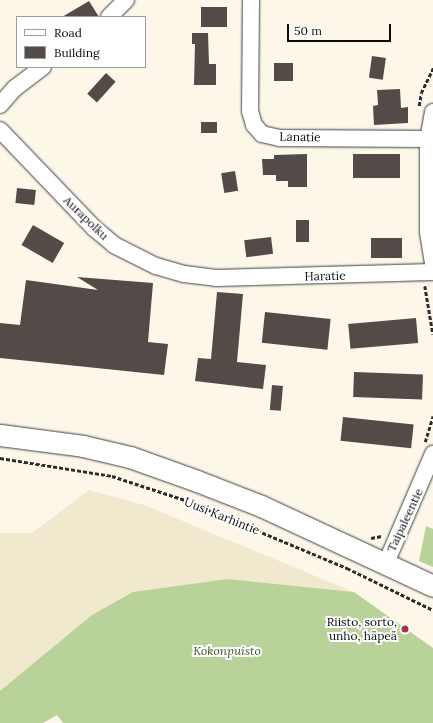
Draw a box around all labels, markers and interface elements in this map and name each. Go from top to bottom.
legend [16,16,146,68]
scale bar [289,16,393,42]
text: 50 m [294,23,322,38]
text: Road [54,25,82,40]
text: Building [54,45,100,60]
street label: Lanatie [279,129,321,145]
street label: Aurapolku [60,193,112,243]
street label: Haratie [304,268,346,284]
street label: Taipaleentie [384,486,426,554]
street label: Uusi Karhintie [182,494,262,538]
place label: Riisto, sorto, unho, häpeä [327,615,397,643]
marker: Riisto, sorto, unho, häpeä [400,624,410,634]
park label: Kokonpuisto [193,644,261,658]

